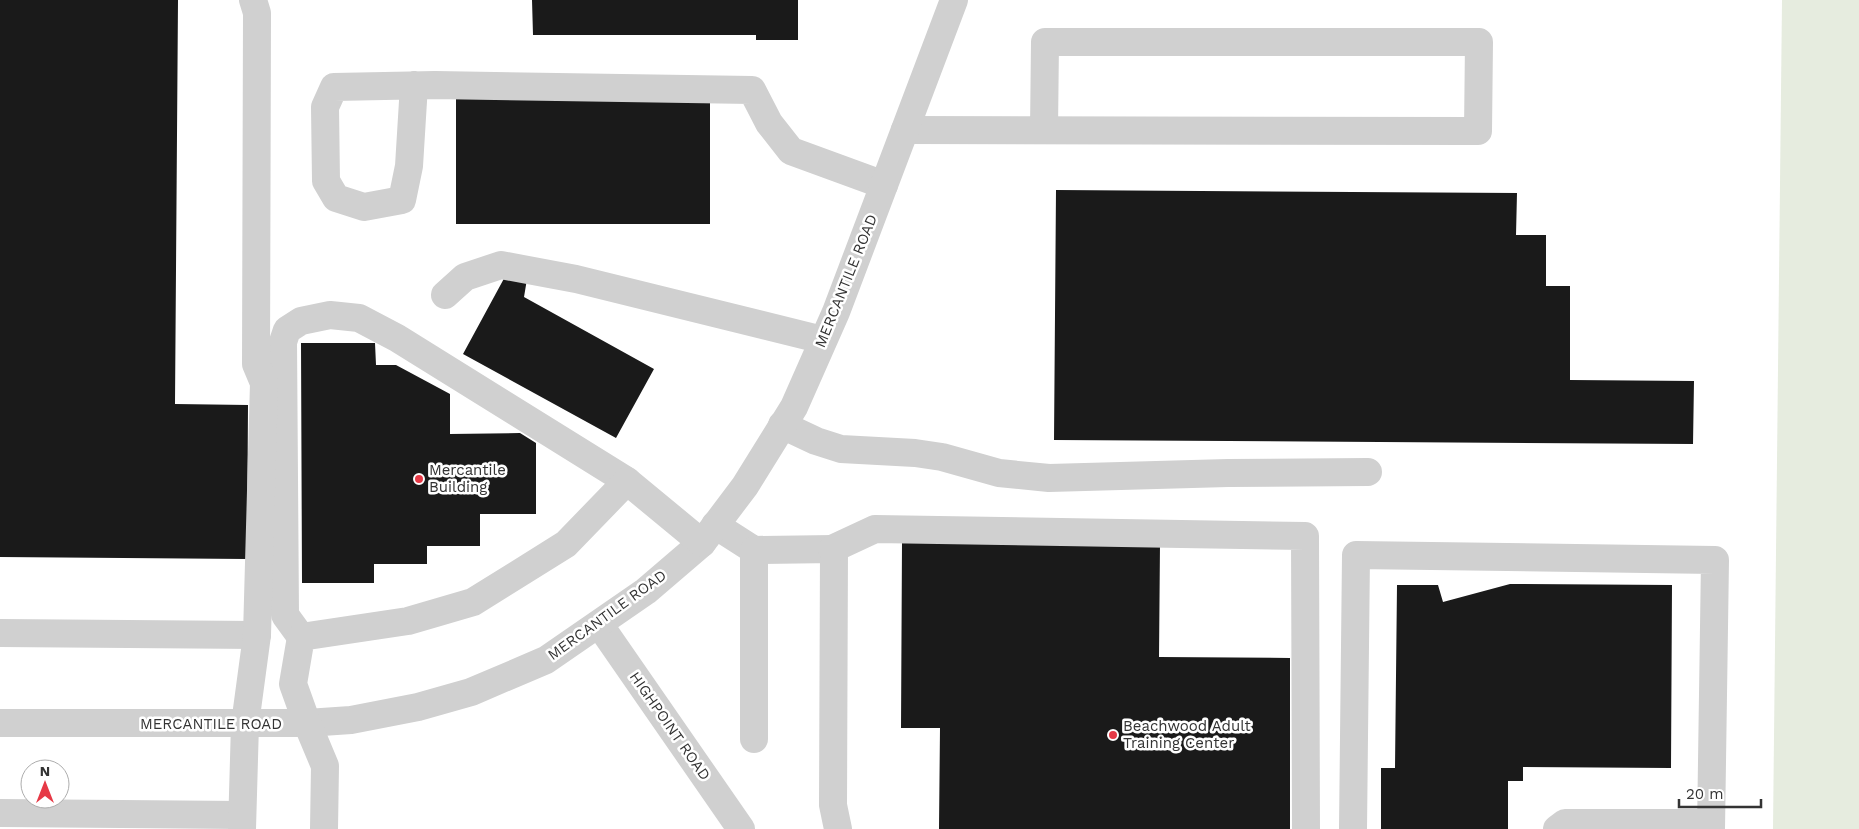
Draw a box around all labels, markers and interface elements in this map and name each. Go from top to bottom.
street label: MERCANTILE ROAD [811,212,881,350]
place label: Mercantile Building [429,461,506,496]
marker: Mercantile Building [413,473,425,485]
street label: MERCANTILE ROAD [544,566,670,664]
street label: HIGHPOINT ROAD [626,668,714,784]
street label: MERCANTILE ROAD [140,715,282,733]
place label: Beachwood Adult Training Center [1123,717,1251,752]
marker: Beachwood Adult Training Center [1107,729,1119,741]
north arrow [20,759,70,809]
text: N [40,763,50,779]
scale bar [1679,776,1762,808]
text: 20 m [1686,785,1724,803]

